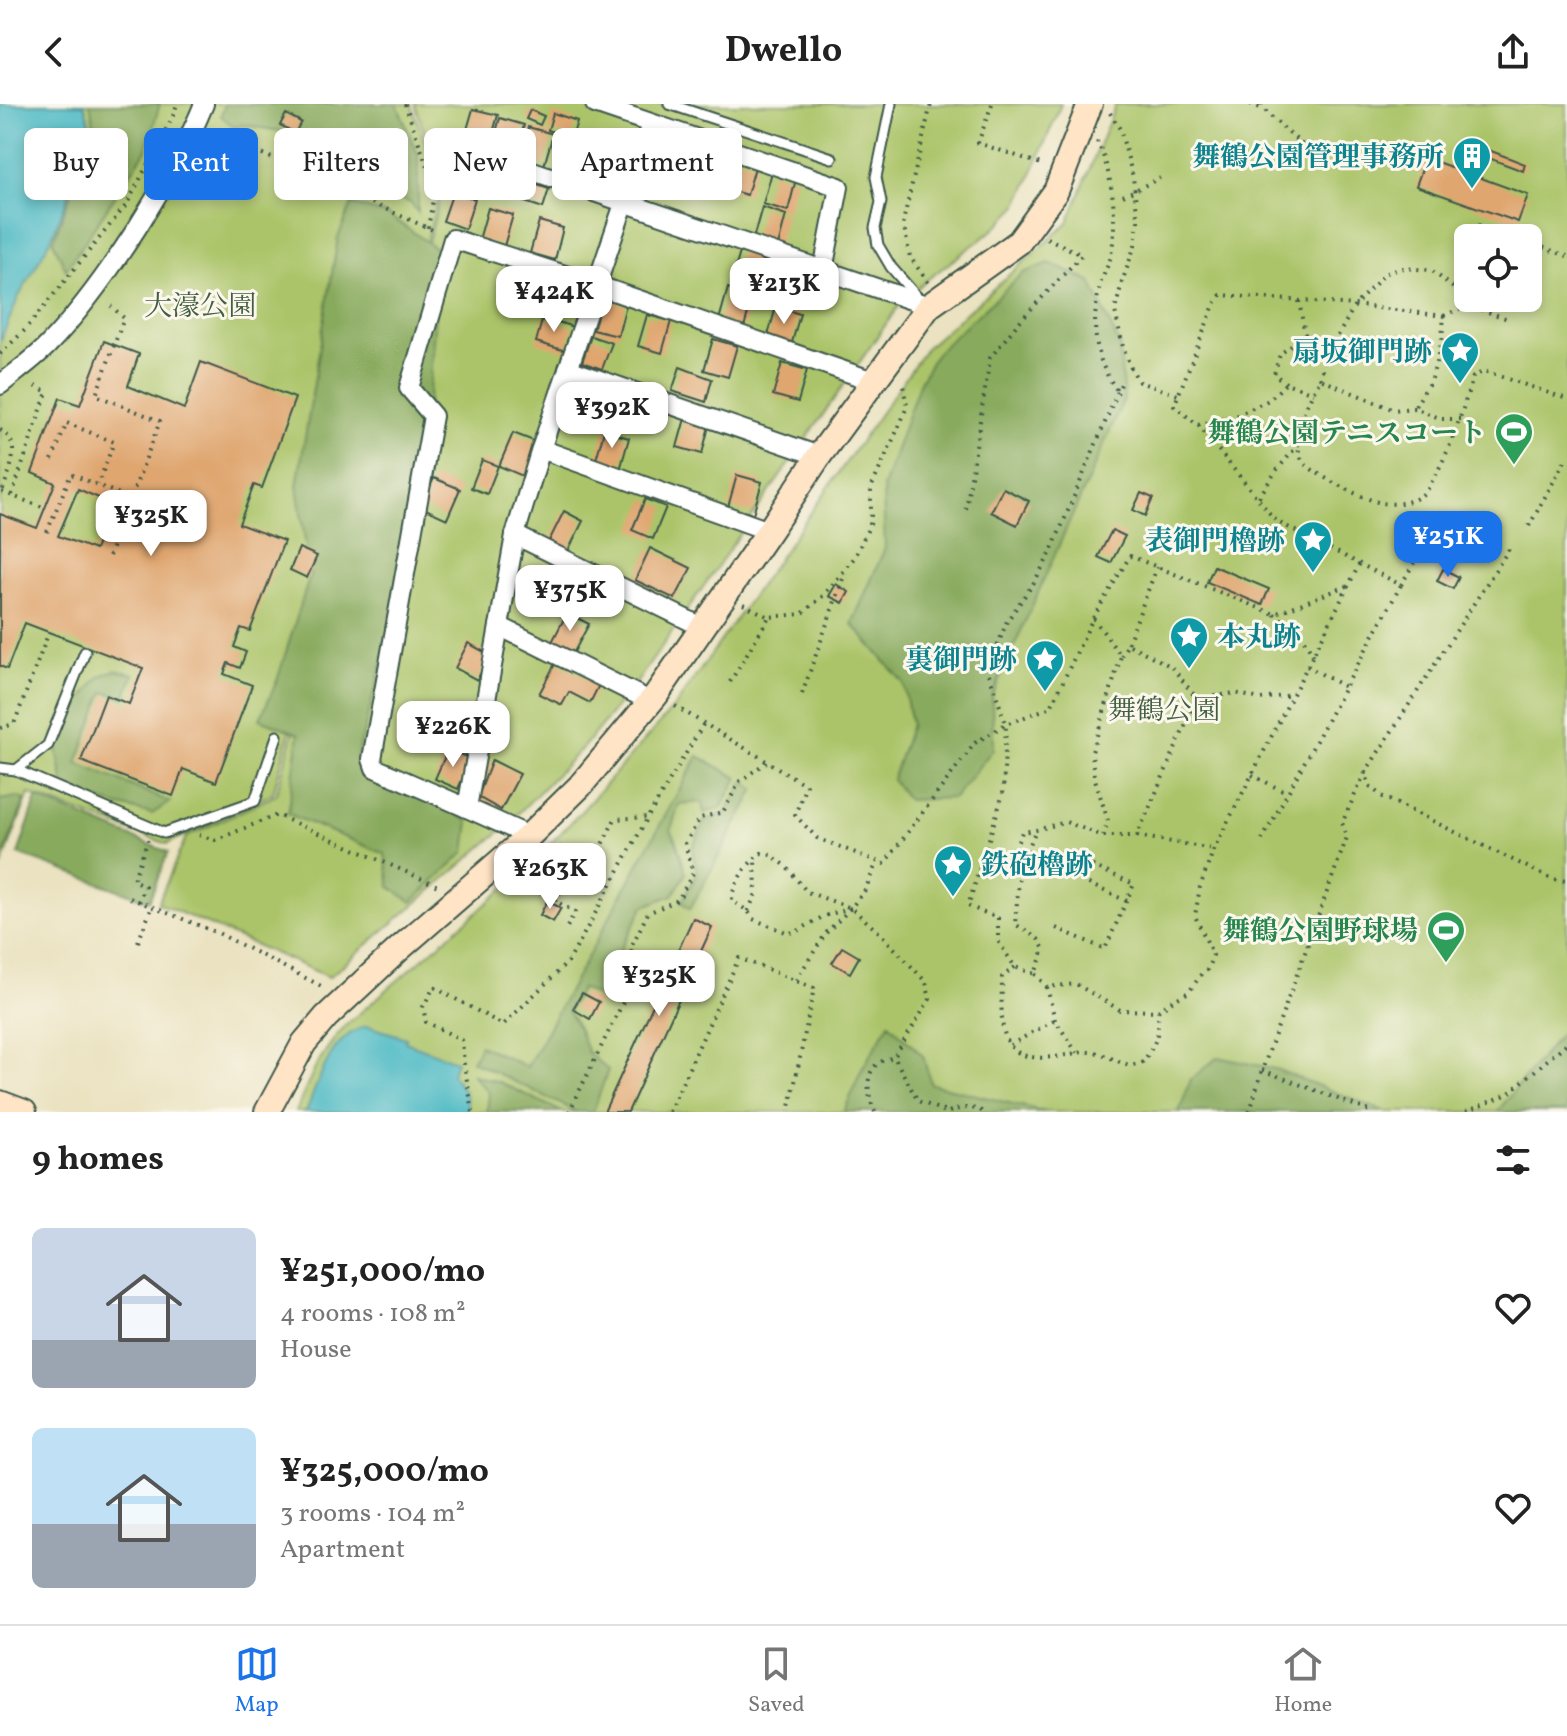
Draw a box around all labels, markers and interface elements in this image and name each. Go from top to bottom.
text: Dwello [725,27,842,77]
icon: back [32,30,76,74]
icon: share [1491,30,1535,74]
chip: Buy [24,128,128,200]
chip: Rent [144,128,258,200]
chip: Filters [274,128,408,200]
chip: New [424,128,536,200]
chip: Apartment [552,128,742,200]
building icon: 舞鶴公園管理事務所 [1451,135,1493,190]
place label: 舞鶴公園管理事務所 [1192,139,1444,178]
map controls [1454,224,1542,312]
button: locate [1454,224,1542,312]
pin: ¥213K [728,258,840,326]
pin: ¥424K [498,266,610,334]
text: ¥213K [748,266,820,302]
text: ¥424K [514,274,594,310]
park label: 大濠公園 [144,288,256,327]
place icon: 扇坂御門跡 [1439,330,1481,385]
place label: 扇坂御門跡 [1292,334,1432,373]
pin: ¥392K [556,382,668,450]
text: ¥392K [574,390,650,426]
sports icon: 舞鶴公園テニスコート [1493,411,1535,466]
place label: 舞鶴公園テニスコート [1207,415,1486,454]
pin: ¥325K [95,490,207,558]
text: ¥325K [114,498,188,534]
pin: ¥251K [1392,511,1504,579]
place icon: 表御門櫓跡 [1292,519,1334,574]
text: ¥251K [1412,519,1484,555]
place label: 表御門櫓跡 [1145,523,1285,562]
pin: ¥375K [514,565,626,633]
text: ¥375K [533,573,607,609]
place icon: 本丸跡 [1168,615,1210,670]
place label: 本丸跡 [1217,619,1301,658]
place icon: 裏御門跡 [1024,638,1066,693]
place label: 裏御門跡 [905,642,1017,681]
park label: 舞鶴公園 [1108,692,1220,731]
pin: ¥226K [397,701,509,769]
text: ¥226K [415,709,491,745]
pin: ¥263K [494,843,606,911]
place icon: 鉄砲櫓跡 [932,843,974,898]
place label: 鉄砲櫓跡 [981,847,1093,886]
text: ¥263K [512,851,588,887]
sports icon: 舞鶴公園野球場 [1425,909,1467,964]
place label: 舞鶴公園野球場 [1222,913,1418,952]
pin: ¥325K [603,950,715,1018]
text: ¥325K [622,958,696,994]
text: 9 homes [32,1137,164,1184]
icon: filters [1491,1138,1535,1182]
text: ¥251,000/mo [280,1249,485,1296]
icon: home [96,1260,192,1356]
icon: heart [1491,1286,1535,1330]
text: 4 rooms · 108 m² [280,1296,466,1332]
text: House [280,1332,352,1368]
text: ¥325,000/mo [280,1449,489,1496]
icon: home [96,1460,192,1556]
icon: heart [1491,1486,1535,1530]
text: 3 rooms · 104 m² [280,1496,465,1532]
text: Apartment [280,1532,405,1568]
tab: Map [235,1642,279,1721]
tab: Saved [748,1642,805,1721]
tab: Home [1274,1642,1332,1721]

